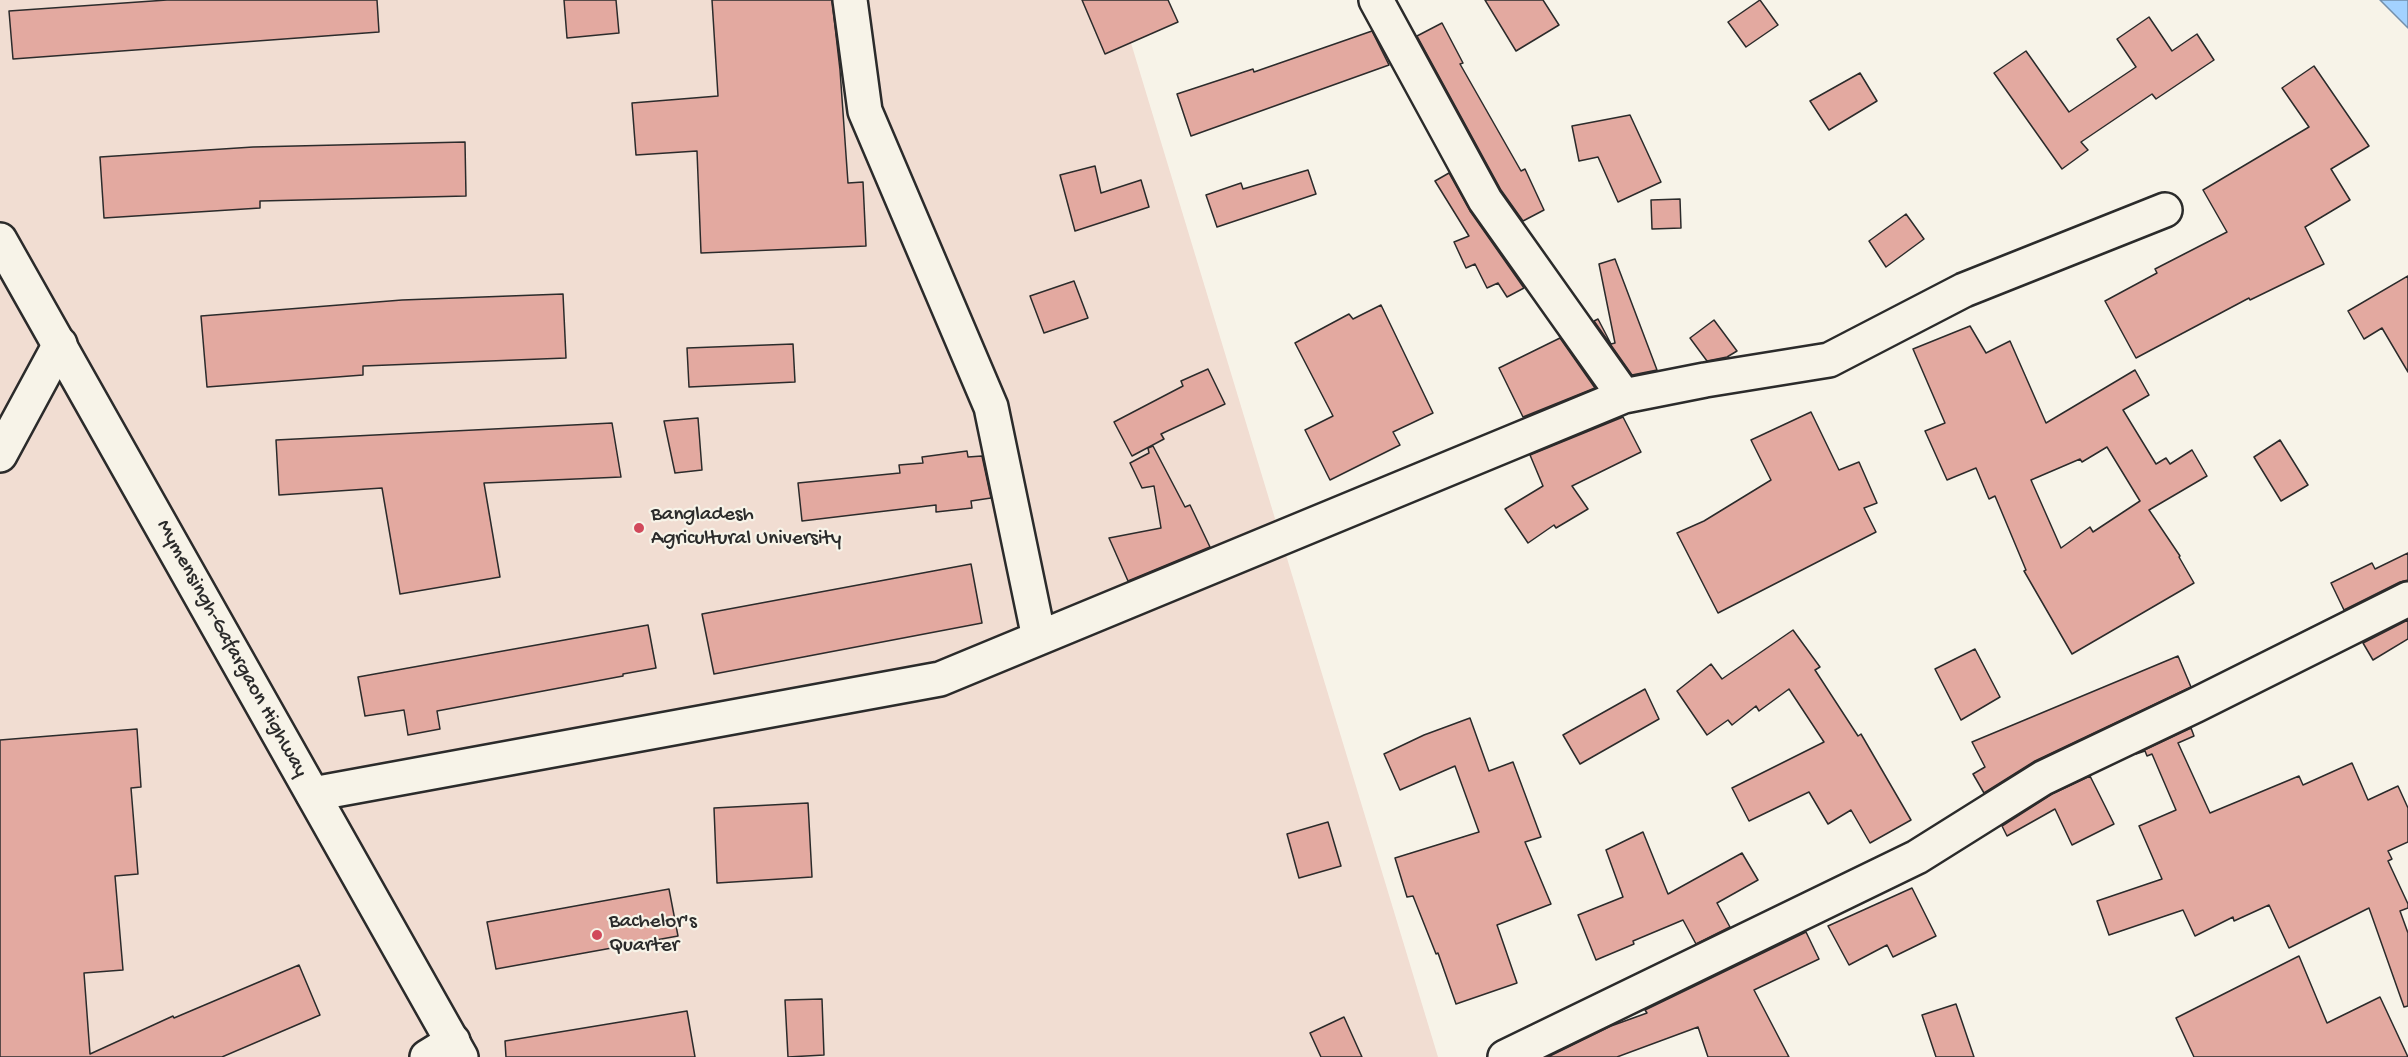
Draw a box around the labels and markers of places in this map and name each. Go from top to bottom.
place label: Bangladesh Agricultural University [651,503,841,553]
marker: Bangladesh Agricultural University [632,521,646,535]
place label: Bachelor's Quarter [609,910,697,960]
marker: Bachelor's Quarter [590,928,604,942]

